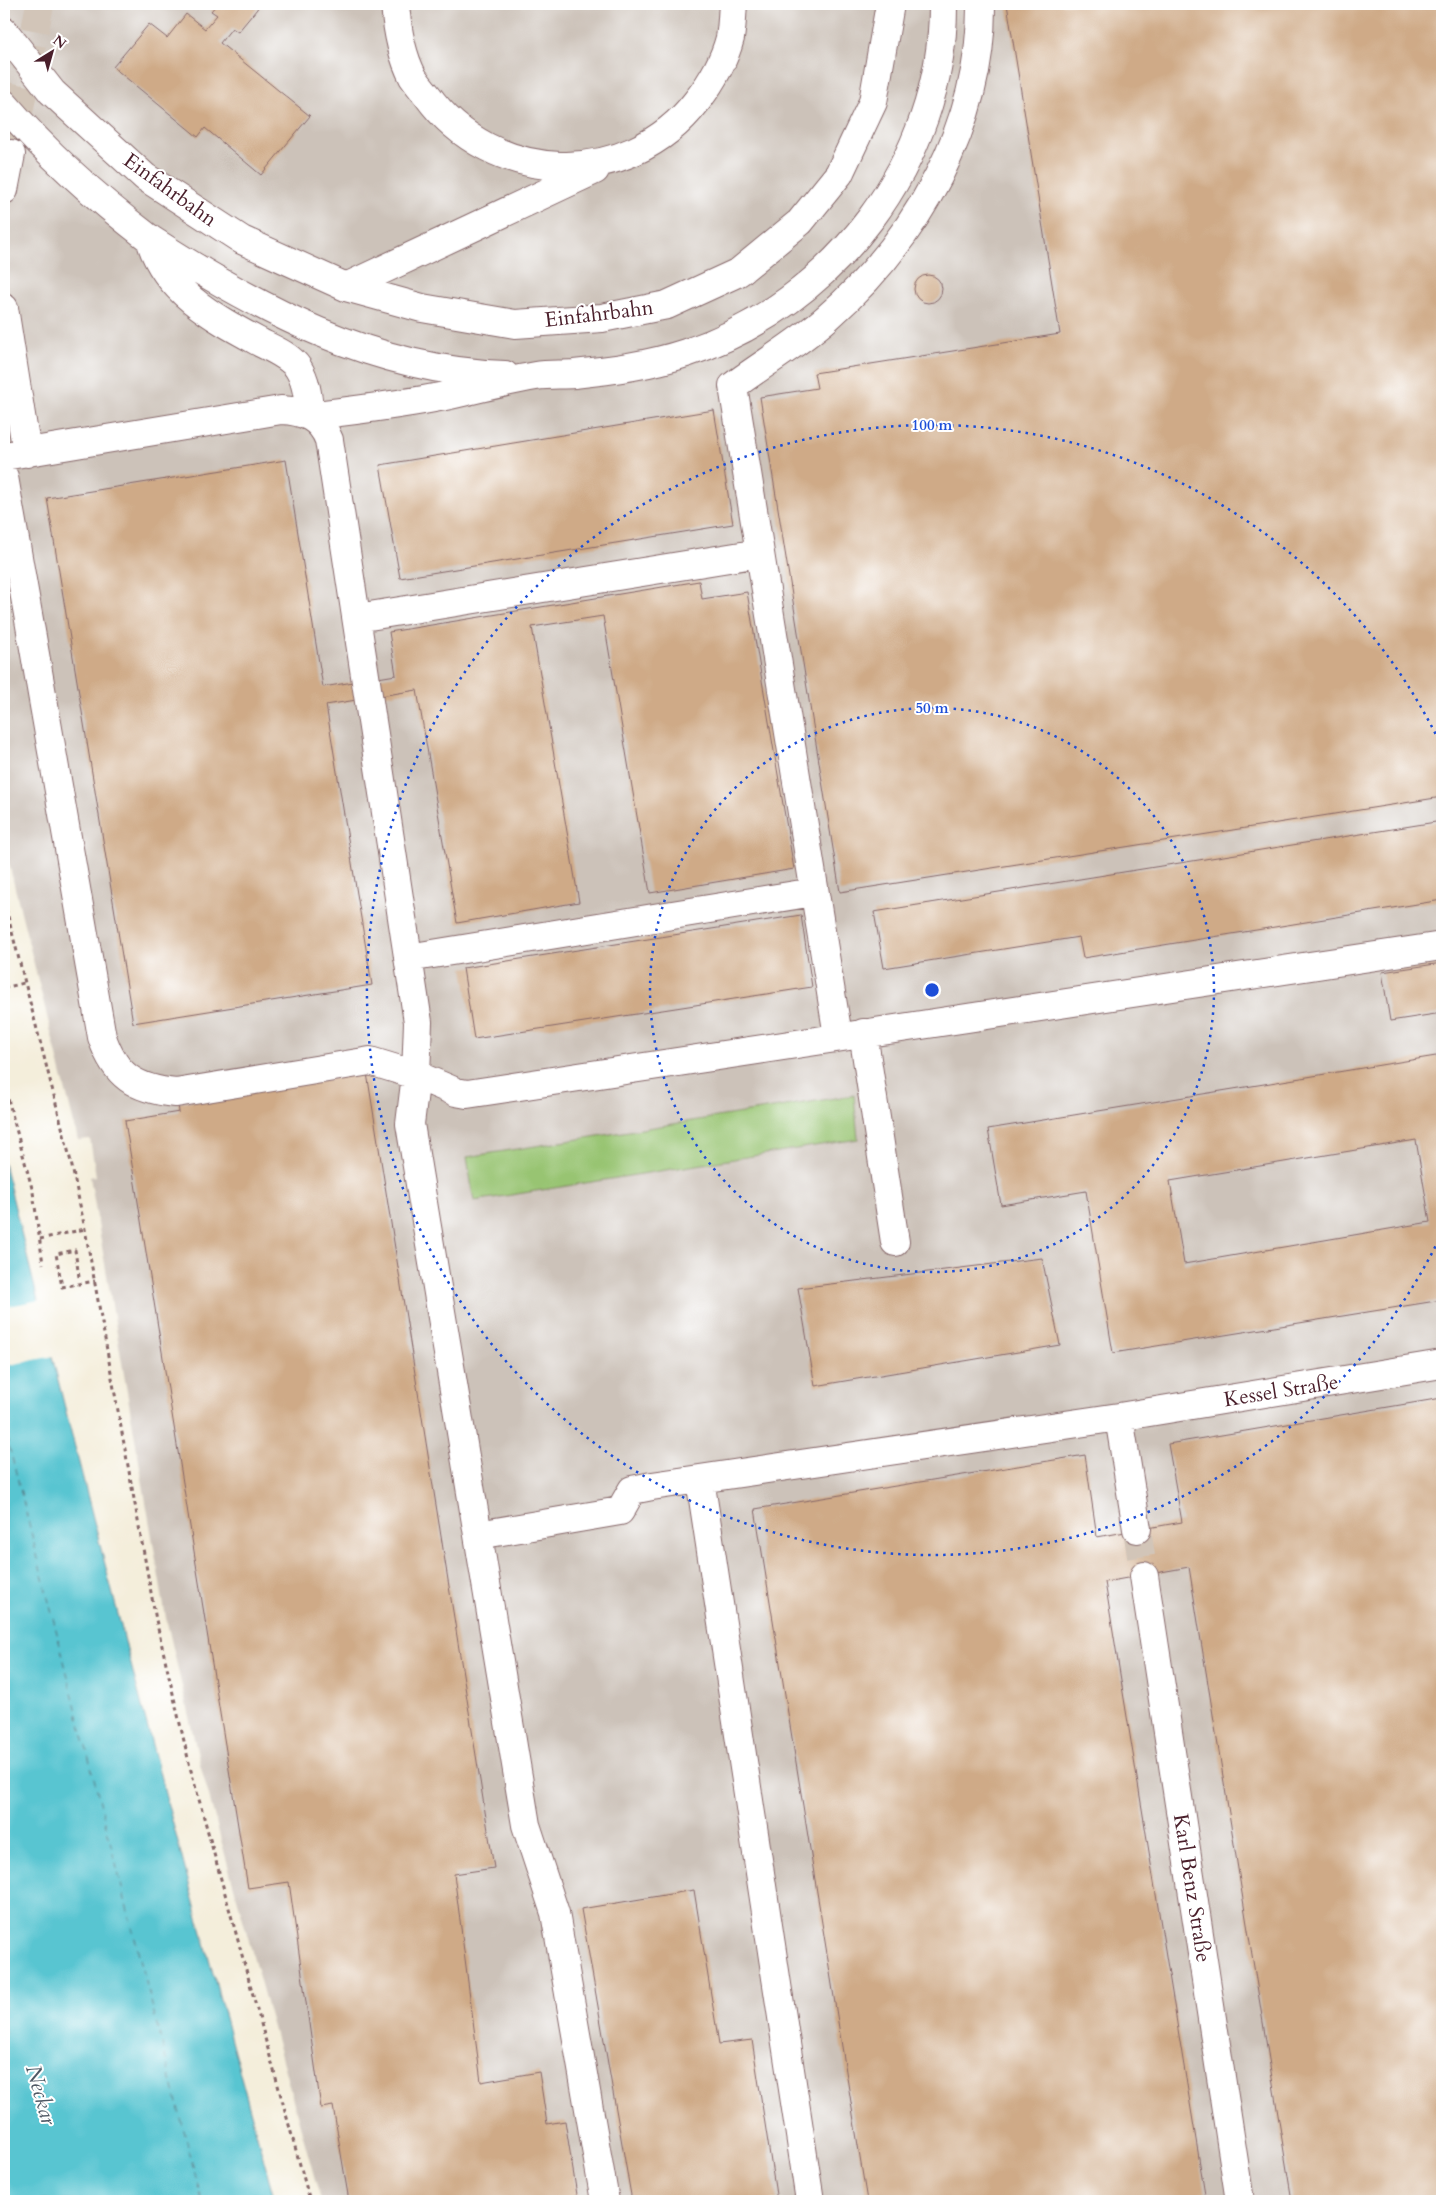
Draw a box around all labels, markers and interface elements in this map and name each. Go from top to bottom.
north arrow [28,28,78,78]
text: N [49,31,70,53]
street label: Einfahrbahn [117,146,223,234]
street label: Einfahrbahn [543,293,655,335]
text: 100 m [912,415,953,435]
text: 50 m [915,698,949,718]
centre of rings [923,981,941,999]
street label: Kessel Straße [1222,1368,1340,1414]
street label: Karl Benz Straße [1166,1812,1218,1964]
water label: Neckar [18,2062,64,2129]

